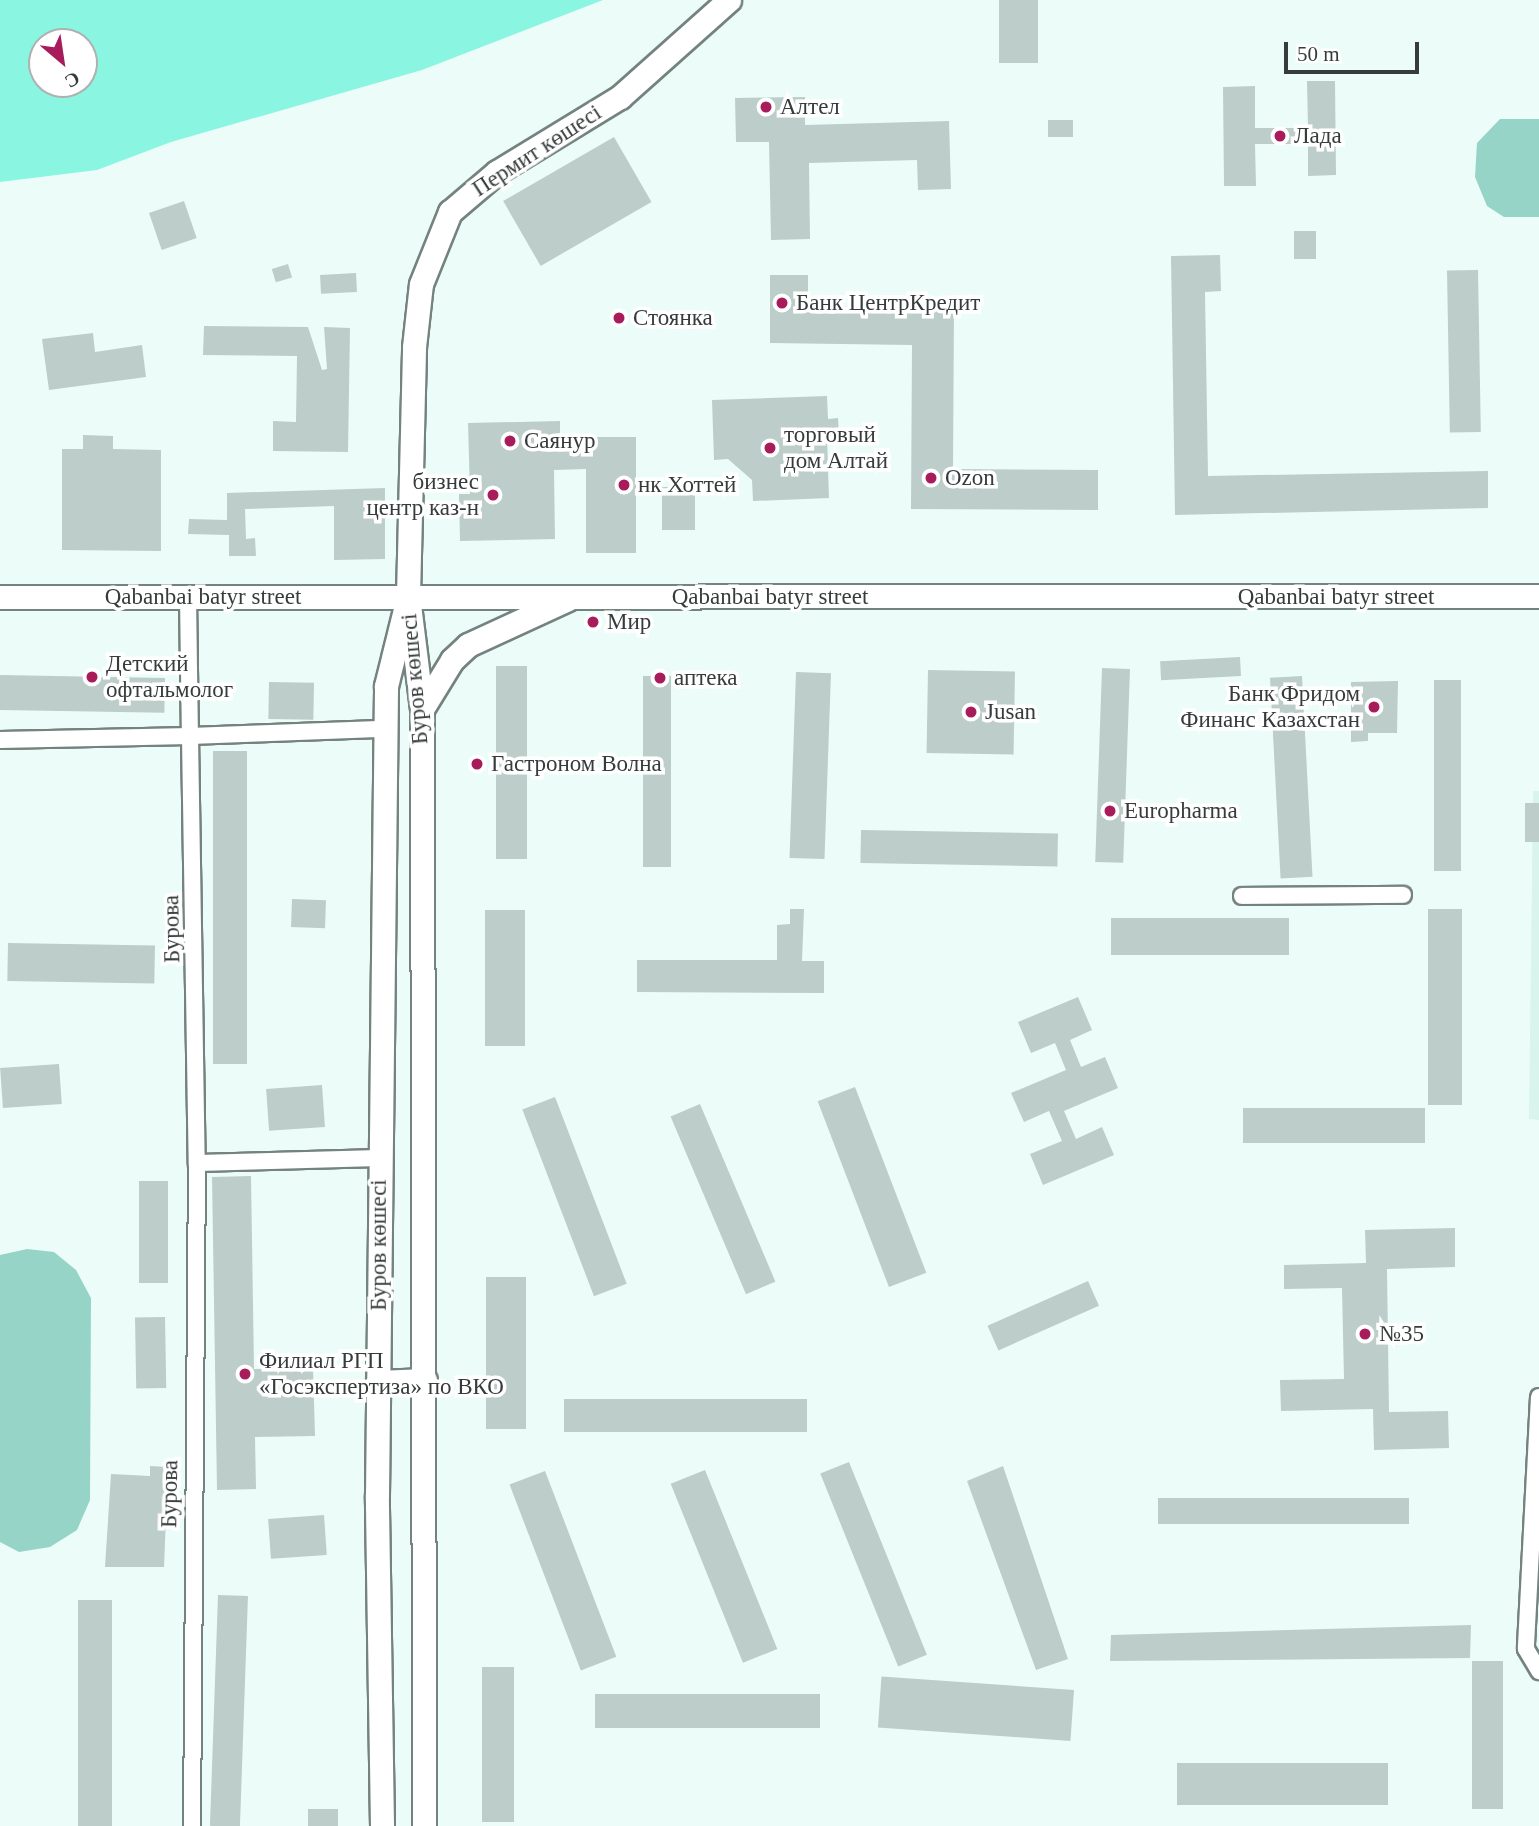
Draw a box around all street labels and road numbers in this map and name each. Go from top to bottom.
street label: Пермит көшесі [467,99,607,203]
street label: Qabanbai batyr street [105,583,301,611]
street label: Qabanbai batyr street [672,583,868,611]
street label: Qabanbai batyr street [1238,583,1434,611]
street label: Буров көшесі [396,612,434,746]
street label: Бурова [158,895,186,963]
street label: Буров көшесі [365,1179,393,1311]
street label: Бурова [156,1460,184,1528]

